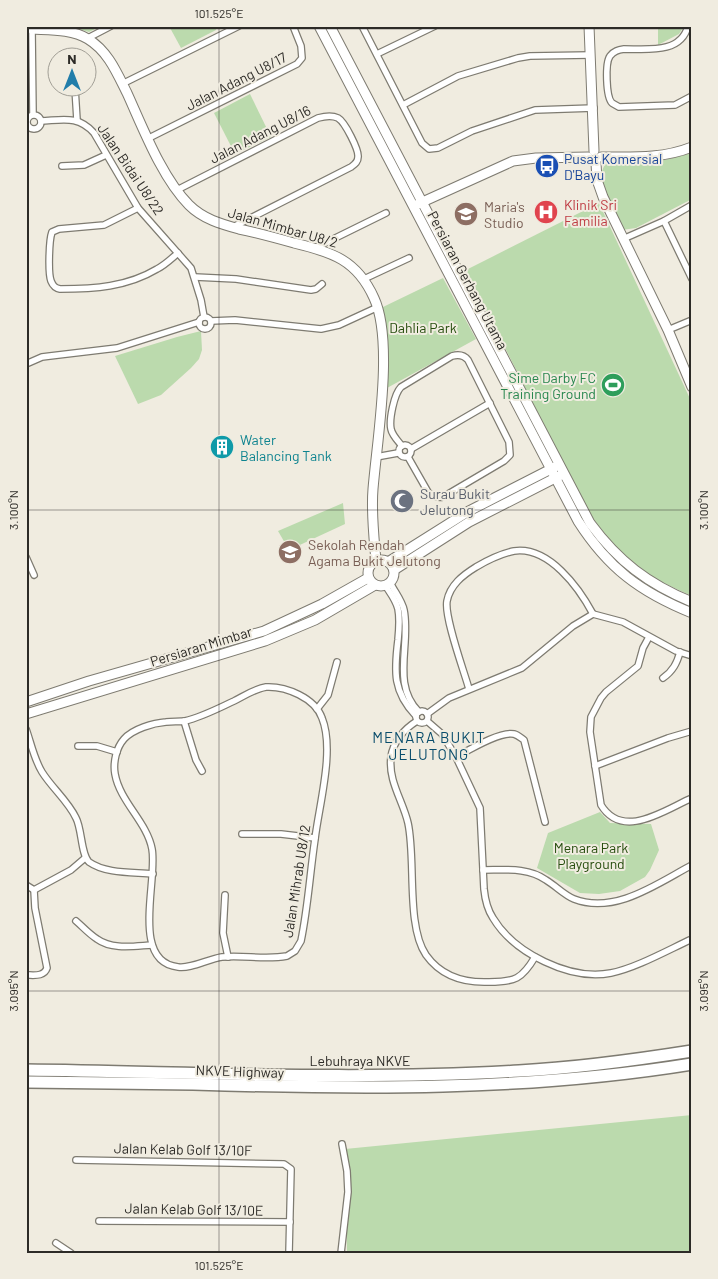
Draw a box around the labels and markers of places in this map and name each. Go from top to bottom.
place label: Pusat Komersial D'Bayu [564,150,662,183]
bus stop icon: Pusat Komersial D'Bayu [534,153,560,179]
place label: Klinik Sri Familia [564,196,617,229]
place label: Maria's Studio [484,198,525,231]
hospital icon: Klinik Sri Familia [533,199,559,225]
school or university icon: Maria's Studio [453,201,479,227]
place label: Sime Darby FC Training Ground [500,369,596,402]
sports icon: Sime Darby FC Training Ground [600,372,626,398]
place label: Water Balancing Tank [240,431,332,464]
building icon: Water Balancing Tank [209,434,235,460]
place label: Surau Bukit Jelutong [420,485,490,518]
mosque icon: Surau Bukit Jelutong [389,488,415,514]
place label: Sekolah Rendah Agama Bukit Jelutong [308,536,441,569]
school or university icon: Sekolah Rendah Agama Bukit Jelutong [277,539,303,565]

